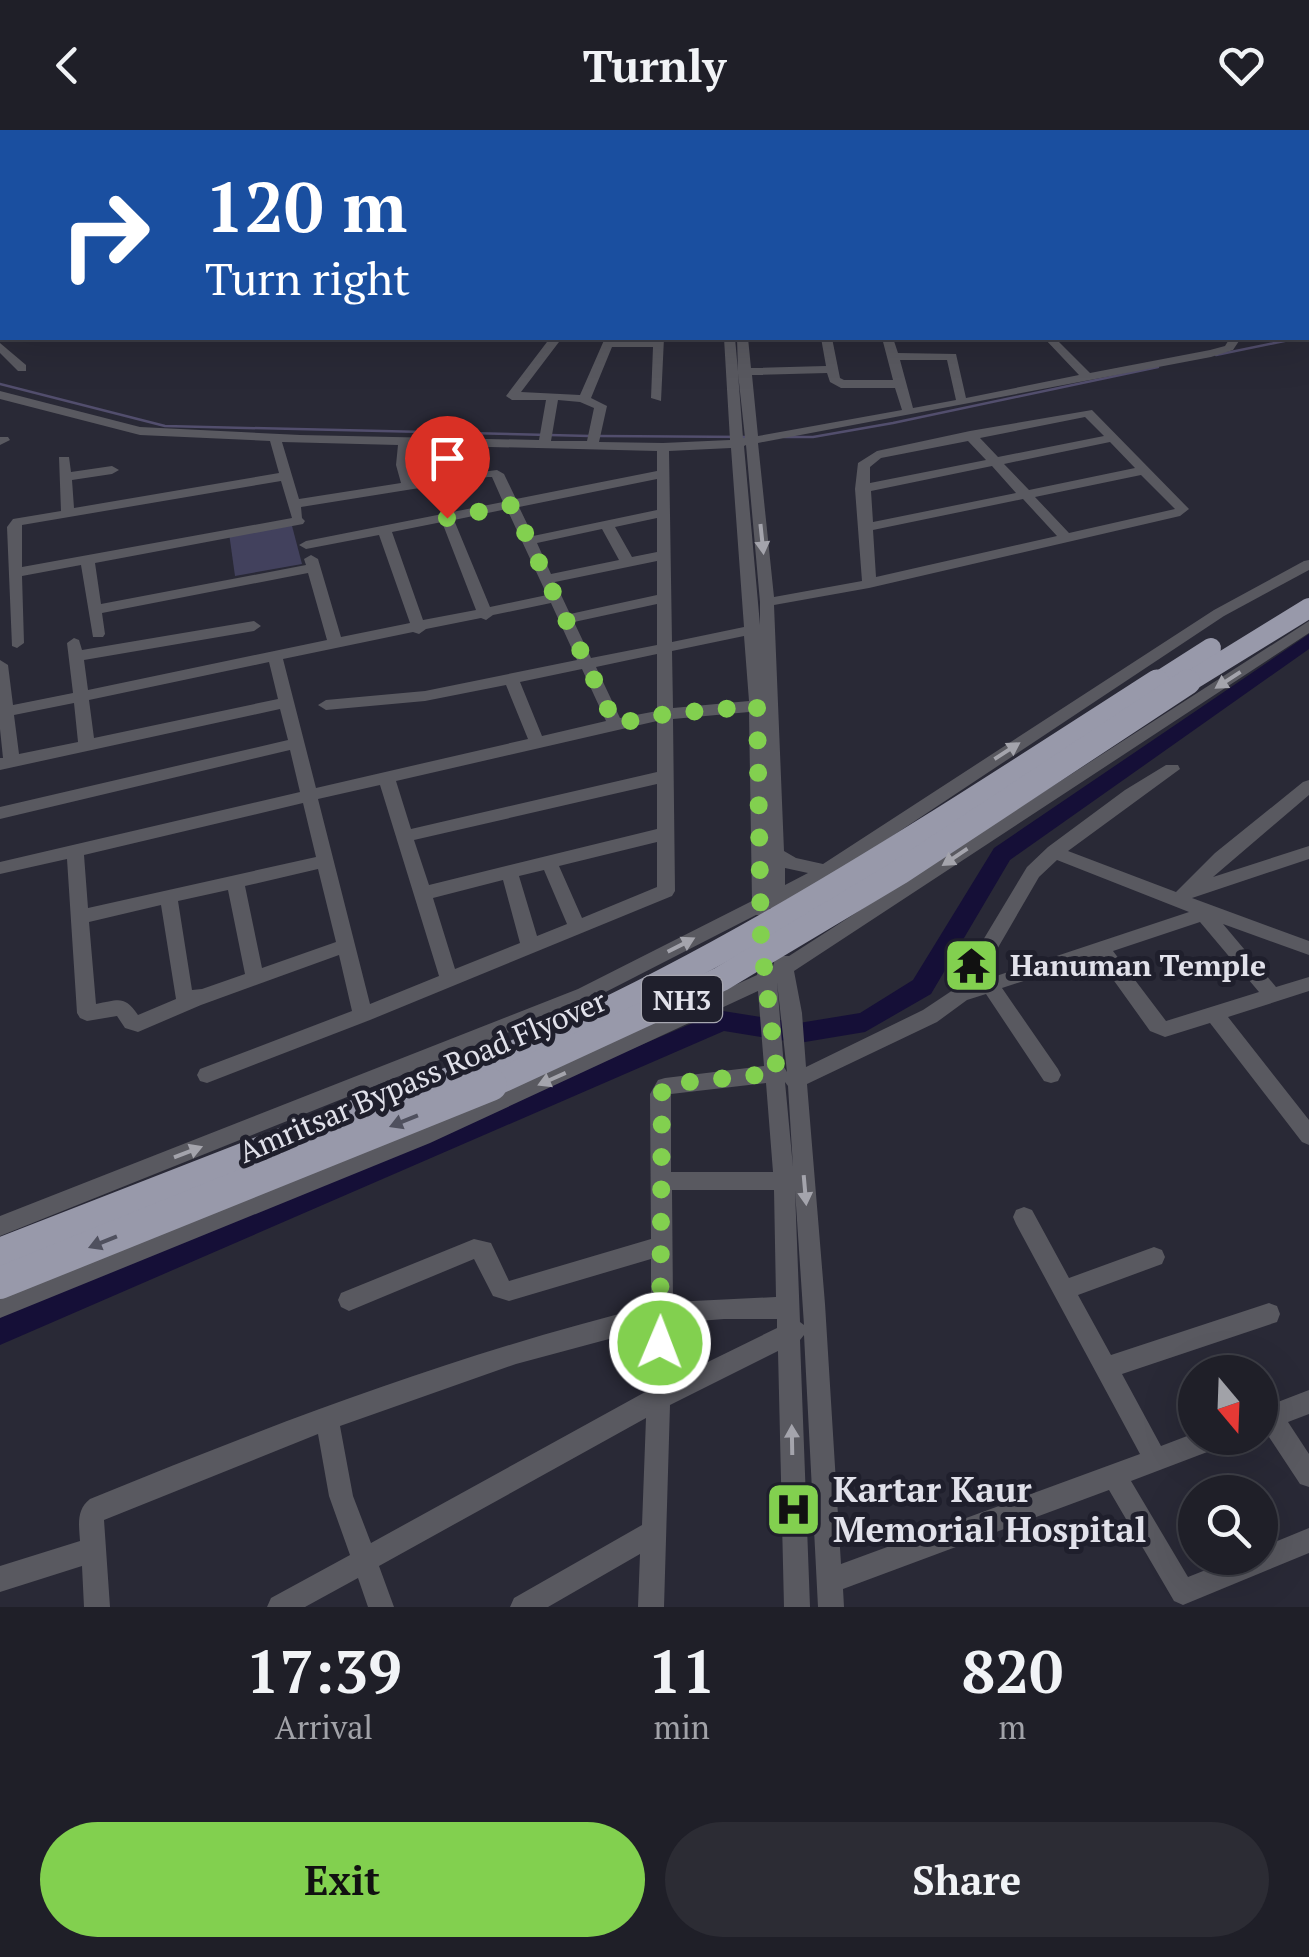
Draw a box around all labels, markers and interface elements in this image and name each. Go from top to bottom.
text: Turnly [583,35,726,95]
icon: back [40,38,95,93]
icon: heart [1214,38,1269,93]
text: 120 m [205,159,407,252]
icon: right [40,170,170,300]
text: Turn right [205,248,410,308]
pin [405,416,490,519]
icon: arrive [420,431,475,486]
one-way arrow [754,524,770,555]
one-way arrow [1215,671,1242,689]
one-way arrow [994,742,1021,760]
one-way arrow [942,847,969,865]
temple icon: Hanuman Temple [941,935,1001,995]
one-way arrow [667,937,696,954]
place label: Hanuman Temple [1010,945,1266,985]
road number: NH3 [642,976,722,1022]
street label: Amritsar Bypass Road Flyover [232,980,612,1172]
one-way arrow [537,1071,567,1087]
one-way arrow [389,1113,419,1129]
one-way arrow [174,1144,204,1159]
one-way arrow [797,1175,813,1207]
one-way arrow [88,1235,118,1250]
position arrow [608,1291,712,1395]
north arrow [1178,1355,1278,1455]
map controls [1178,1355,1278,1575]
one-way arrow [783,1423,799,1455]
place label: Kartar Kaur Memorial Hospital [833,1466,1146,1552]
button: search [1178,1475,1278,1575]
hospital icon: Kartar Kaur Memorial Hospital [764,1479,824,1539]
text: 17:39 [246,1631,402,1710]
text: 11 [648,1631,716,1710]
text: 820 [961,1631,1063,1710]
text: Arrival [275,1706,373,1748]
text: min [654,1706,710,1748]
text: m [998,1706,1026,1748]
button: Exit [40,1822,645,1937]
button: Share [665,1822,1269,1937]

